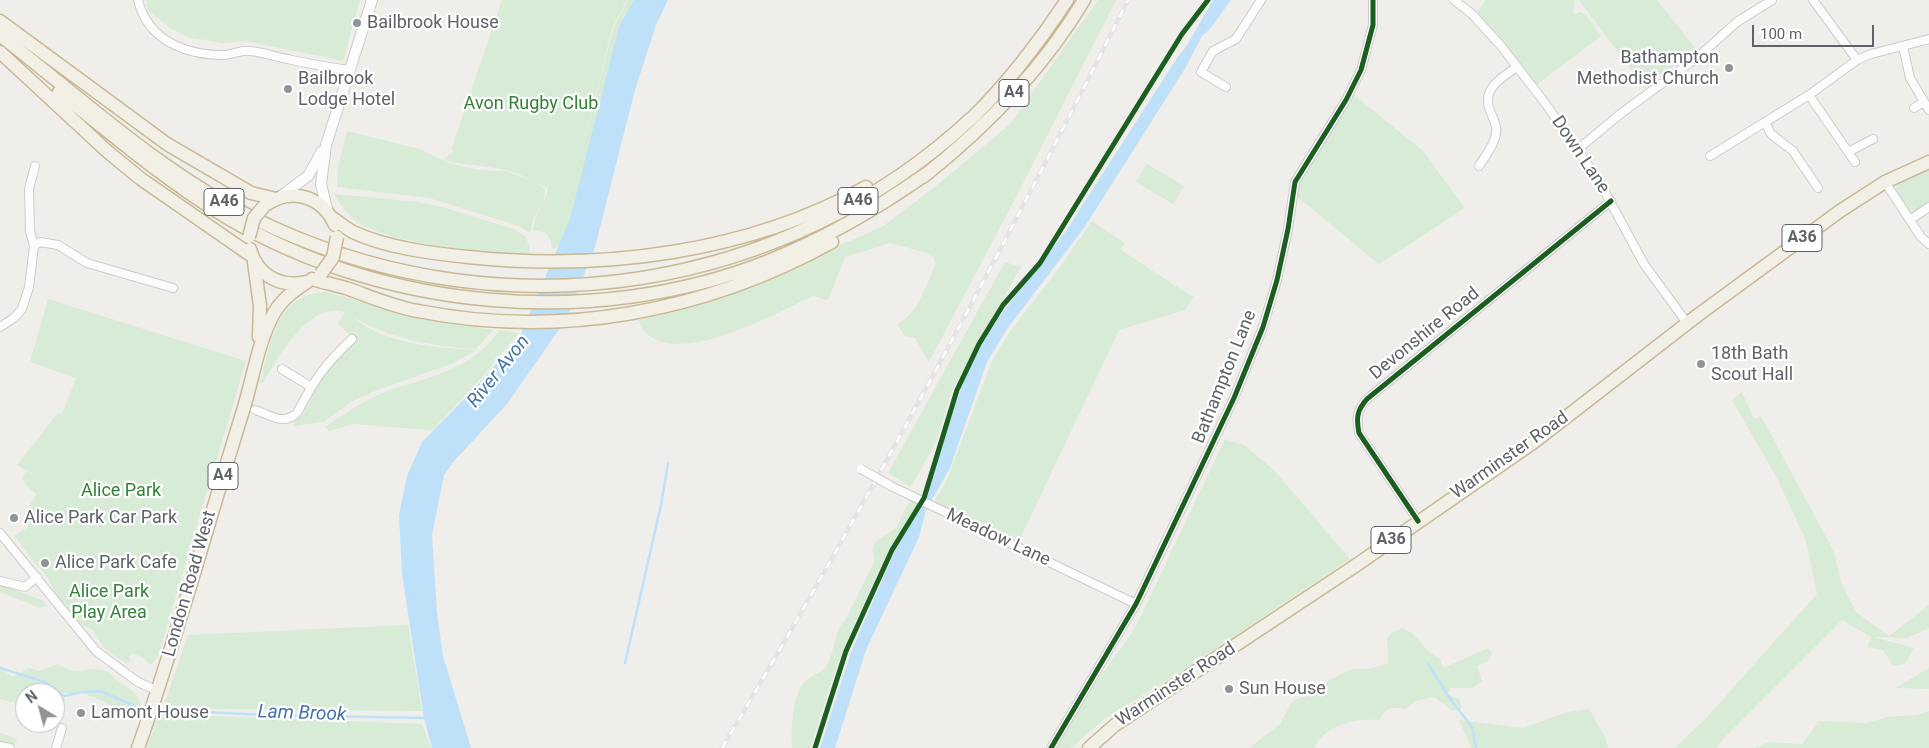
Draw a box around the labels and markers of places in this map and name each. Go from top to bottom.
place label: Bailbrook House [367,12,499,34]
marker: Bailbrook House [351,17,363,29]
place label: Bathampton Methodist Church [1577,47,1719,90]
marker: Bathampton Methodist Church [1723,62,1735,74]
place label: Bailbrook Lodge Hotel [298,68,395,110]
marker: Bailbrook Lodge Hotel [282,83,294,95]
place label: 18th Bath Scout Hall [1711,343,1793,386]
marker: 18th Bath Scout Hall [1695,358,1707,370]
place label: Alice Park Car Park [24,507,177,529]
marker: Alice Park Car Park [8,512,20,524]
place label: Alice Park Cafe [55,552,177,574]
marker: Alice Park Cafe [39,557,51,569]
place label: Sun House [1239,678,1326,700]
marker: Sun House [1223,683,1235,695]
place label: Lamont House [91,702,209,724]
marker: Lamont House [75,707,87,719]

